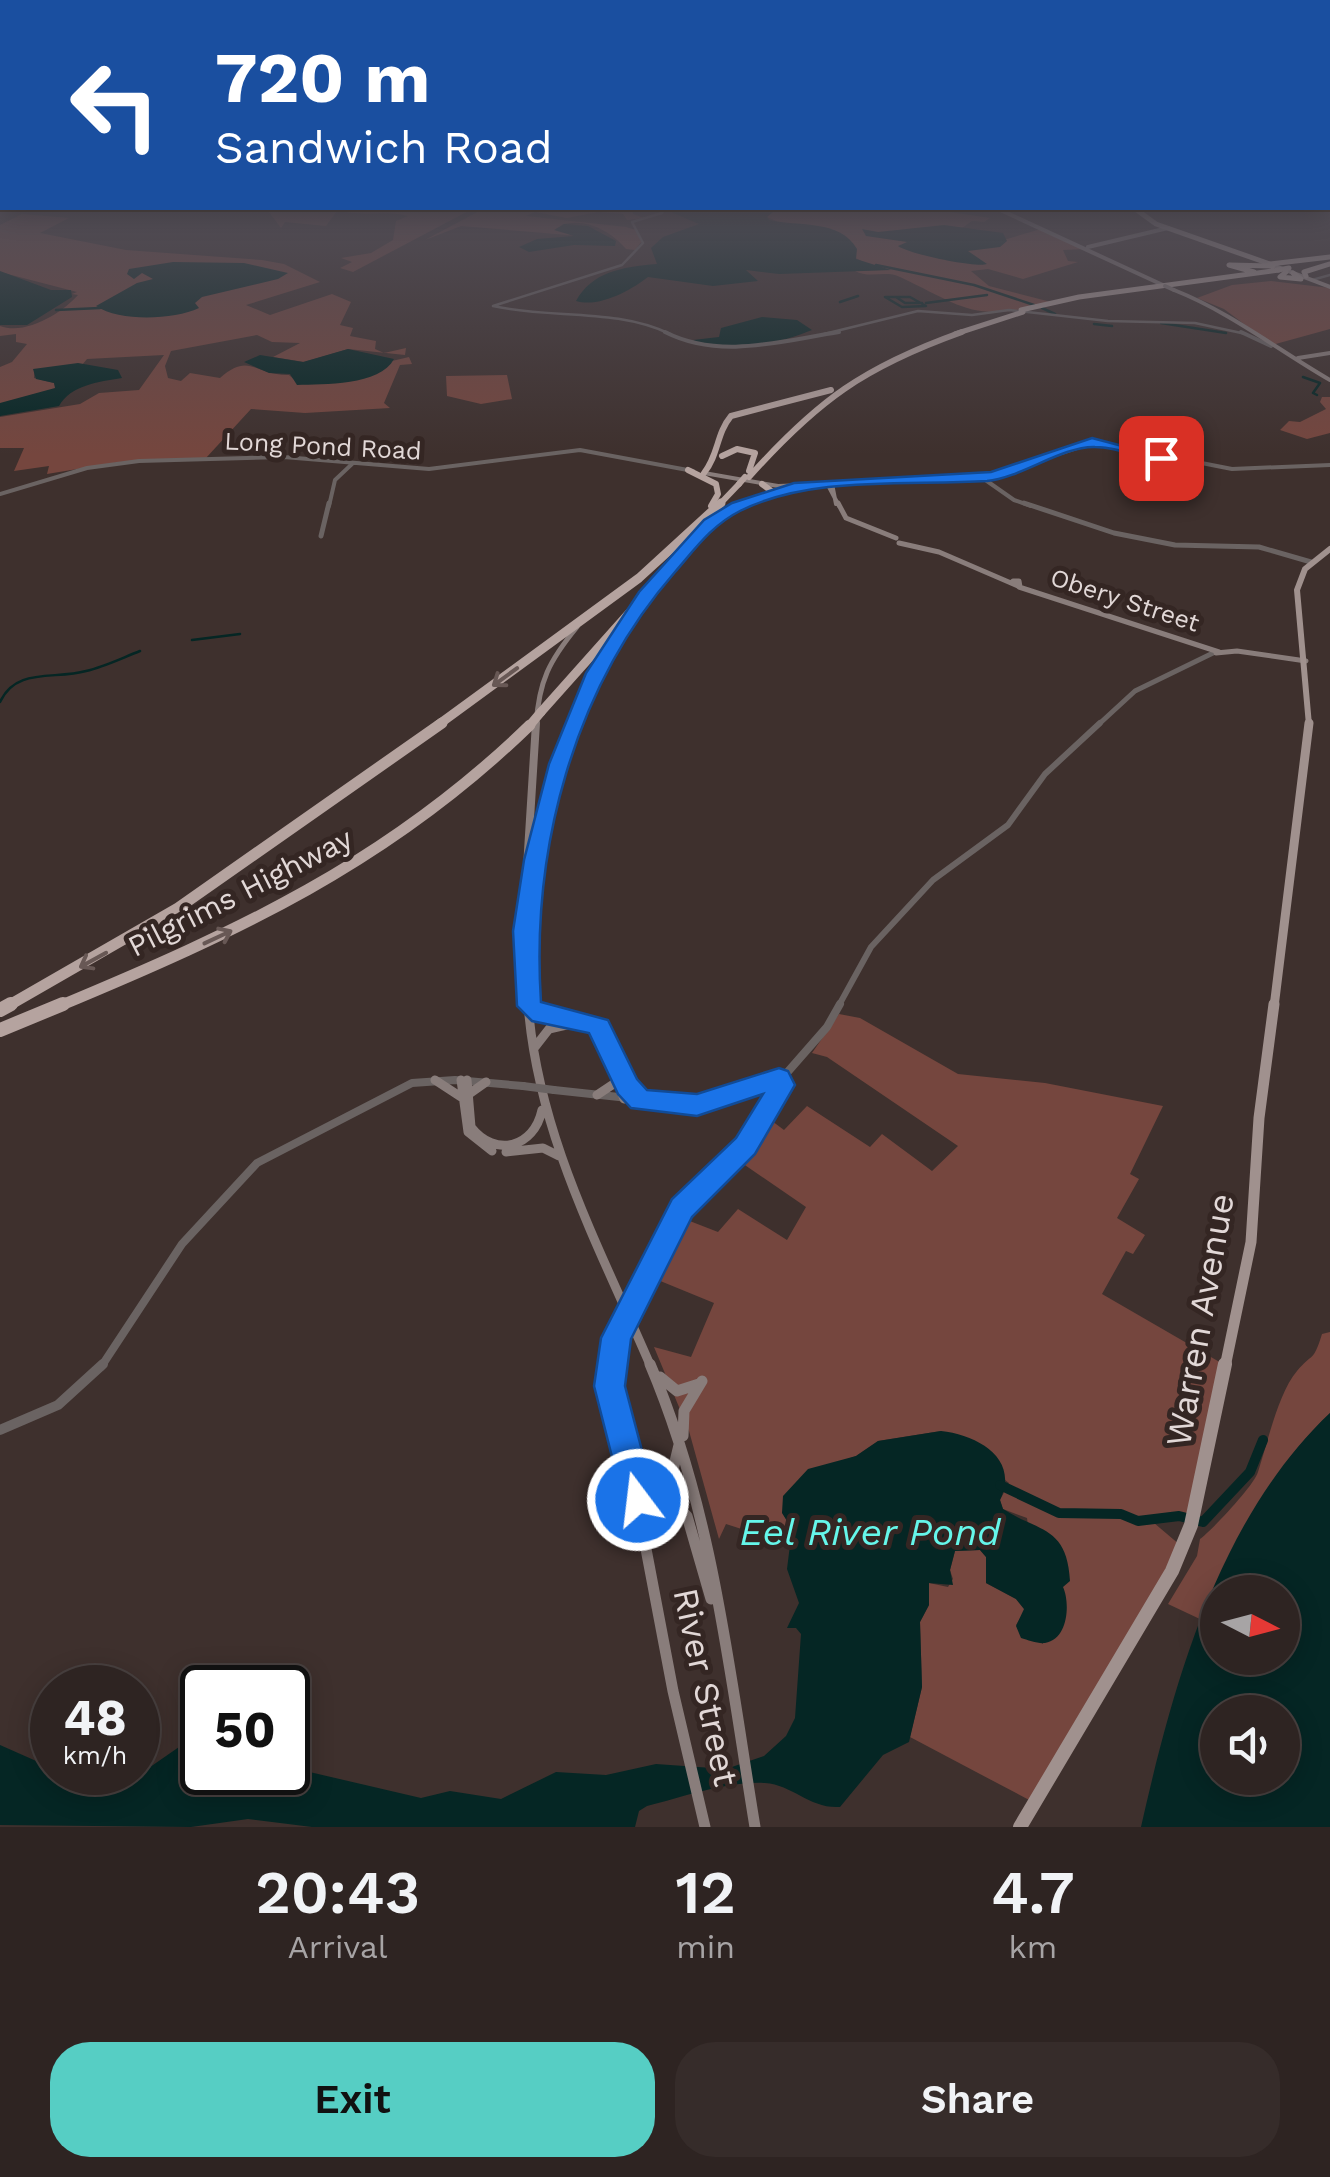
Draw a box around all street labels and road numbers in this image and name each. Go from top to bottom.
street label: Long Pond Road [224,426,422,466]
street label: Obery Street [1047,562,1204,638]
street label: Pilgrims Highway [122,820,358,964]
street label: Warren Avenue [1157,1190,1243,1450]
street label: River Street [665,1584,748,1790]

